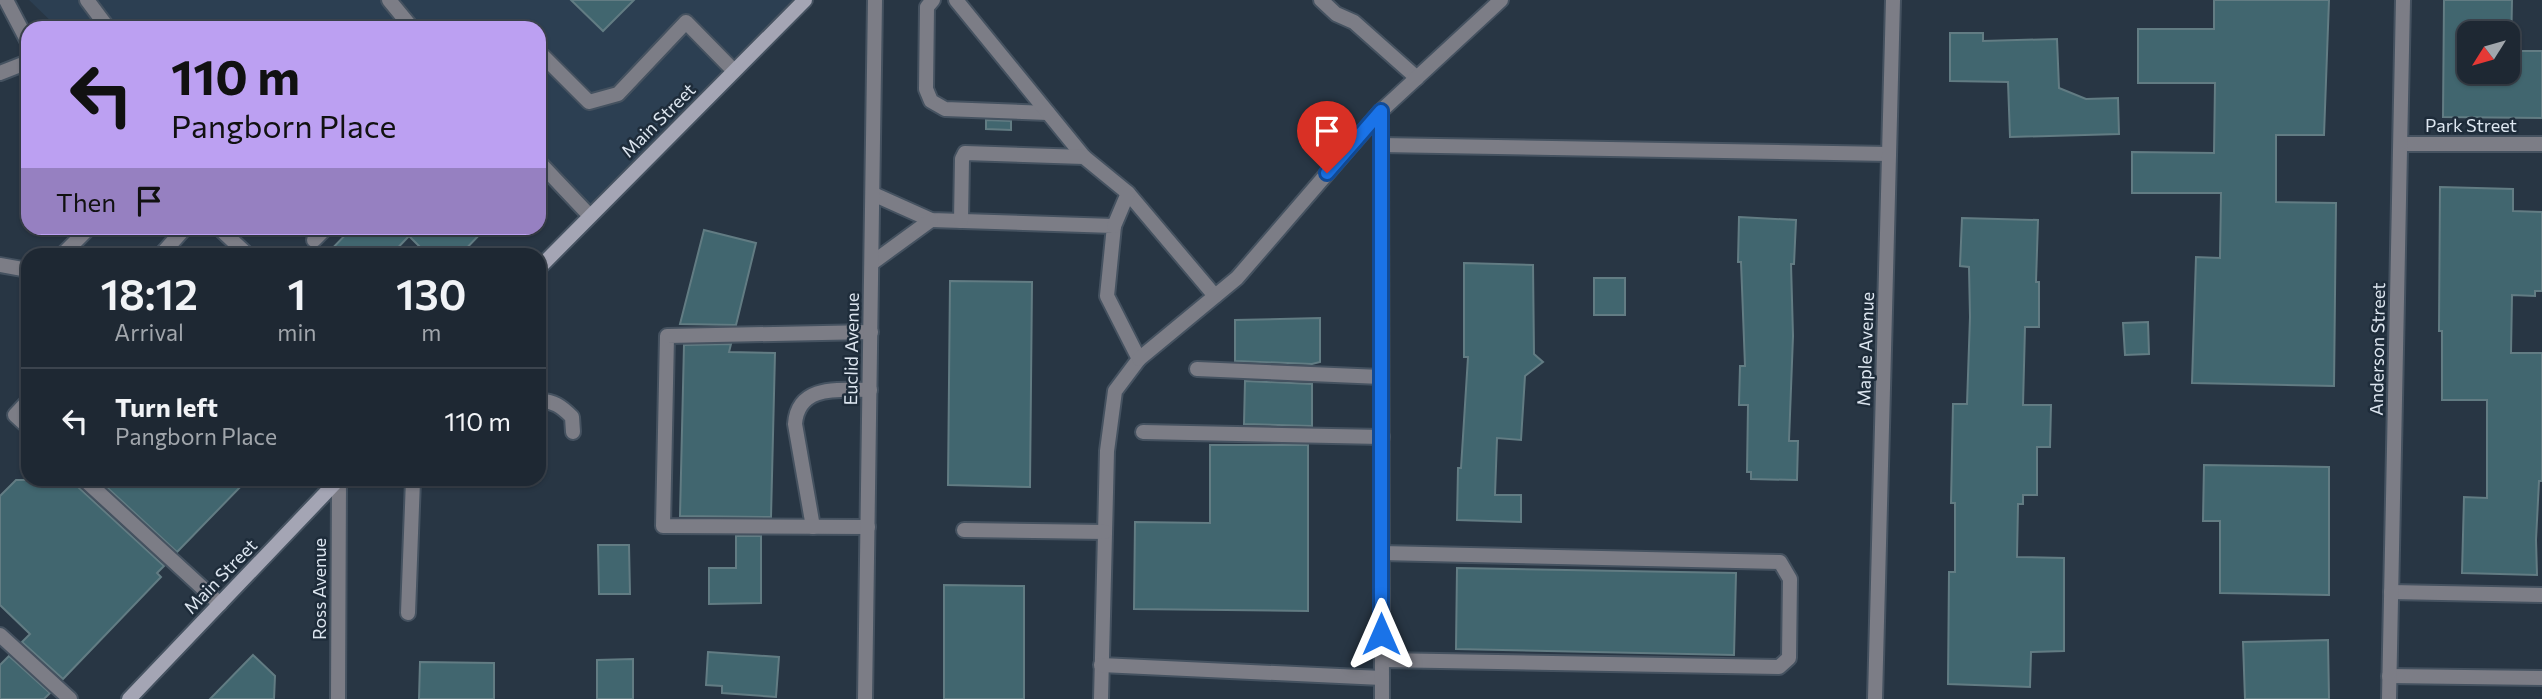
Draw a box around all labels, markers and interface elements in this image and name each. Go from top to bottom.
north arrow [2457,21,2520,84]
map controls [2457,21,2520,84]
text: 110 m [171,45,300,105]
icon: left [56,49,147,140]
street label: Main Street [616,78,700,162]
pin [1297,101,1357,173]
text: Pangborn Place [171,105,396,145]
icon: arrive [1308,112,1346,150]
street label: Park Street [2425,114,2517,136]
icon: arrive [130,182,168,220]
text: Then [56,186,116,217]
text: 18:12 [100,267,198,319]
text: 1 [288,267,306,319]
text: 130 [396,267,467,319]
street label: Anderson Street [2365,282,2389,416]
street label: Maple Avenue [1852,291,1878,407]
street label: Euclid Avenue [839,292,863,406]
text: Arrival [114,318,184,346]
text: min [277,318,317,346]
text: m [421,318,441,346]
text: Turn left [115,391,218,422]
icon: left [56,402,94,440]
text: 110 m [444,405,511,436]
text: Pangborn Place [115,422,277,450]
street label: Main Street [179,534,261,618]
street label: Ross Avenue [308,538,330,640]
position arrow [1344,597,1418,671]

